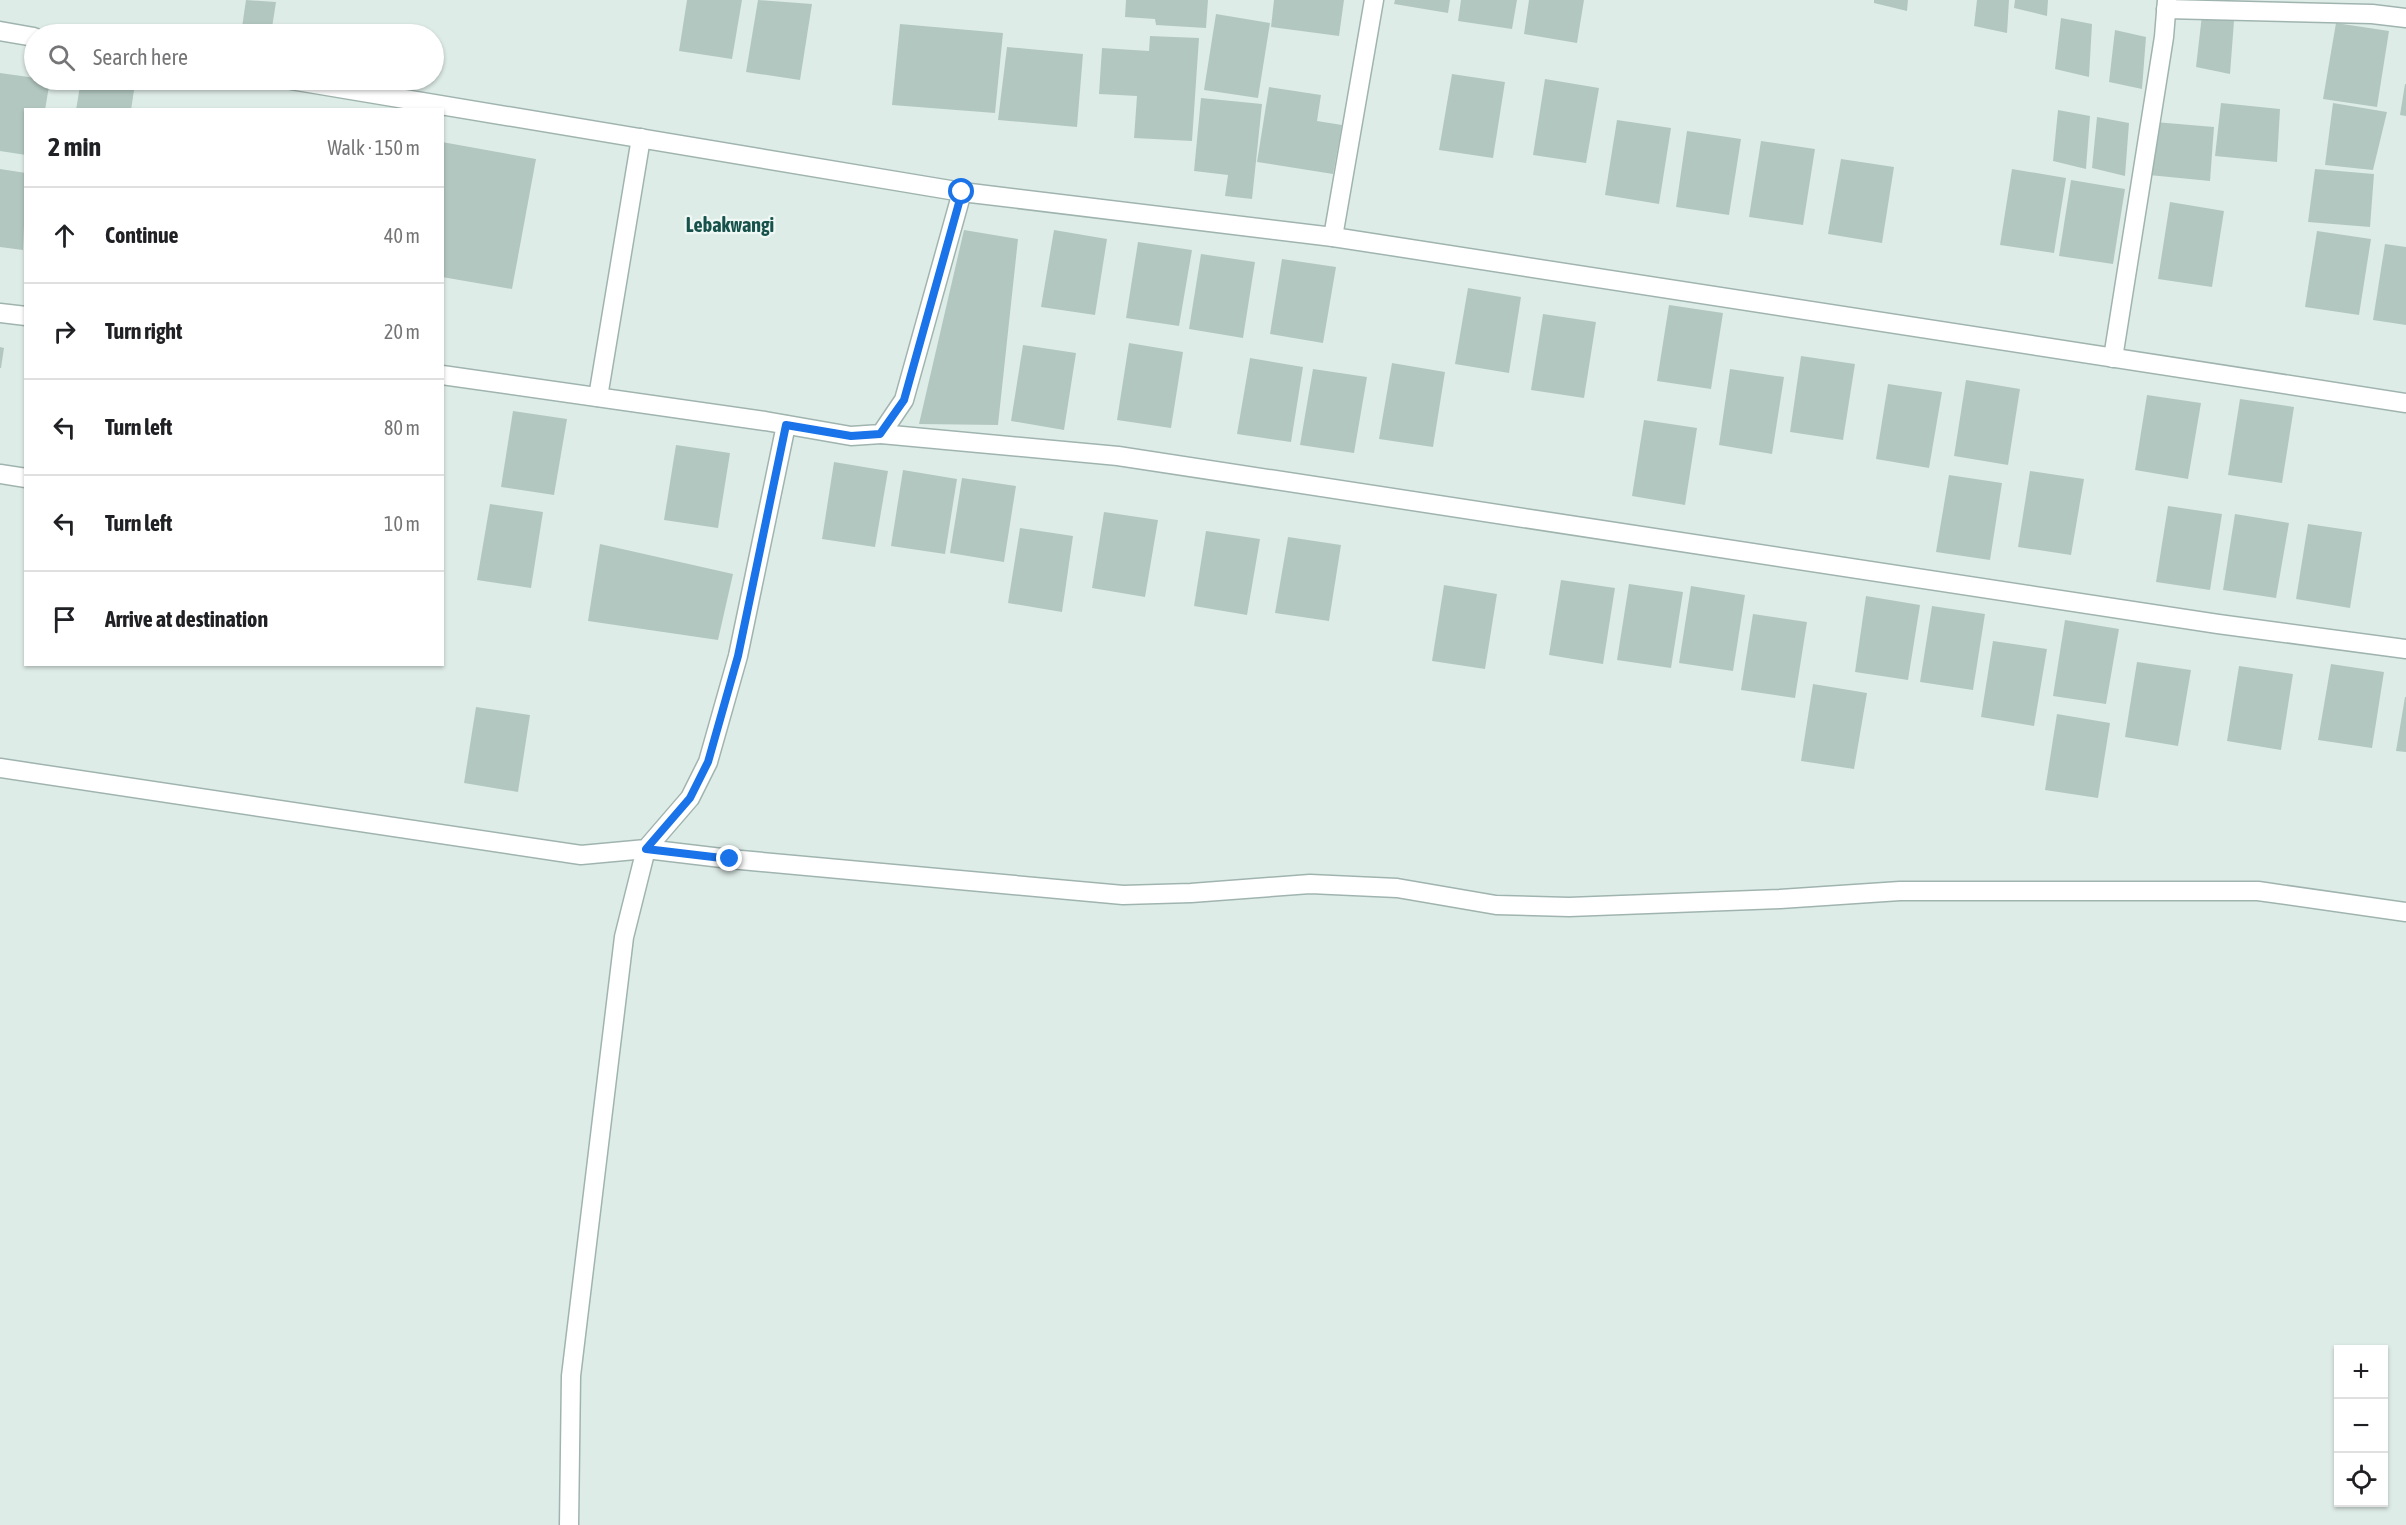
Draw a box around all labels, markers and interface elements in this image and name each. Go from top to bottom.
search box [24,24,444,90]
icon: search [45,41,78,74]
text: Search here [93,44,188,70]
text: 2 min [48,132,101,162]
text: Walk · 150 m [328,136,420,159]
route start [948,178,974,204]
district label: Lebakwangi [686,213,774,236]
icon: ahead [48,219,81,252]
text: Continue [105,222,179,248]
text: 40 m [384,224,420,247]
icon: right [48,315,81,348]
text: Turn right [105,318,182,344]
text: 20 m [384,320,420,343]
icon: left [48,411,81,444]
text: Turn left [105,414,172,440]
text: 80 m [384,416,420,439]
icon: left [48,507,81,540]
text: Turn left [105,510,172,536]
text: 10 m [384,512,420,535]
icon: arrive [48,603,81,636]
text: Arrive at destination [105,606,268,632]
route end [716,845,742,871]
map controls [2334,1345,2388,1507]
button: + [2334,1345,2388,1399]
button: − [2334,1399,2388,1453]
button: locate [2334,1453,2388,1507]

